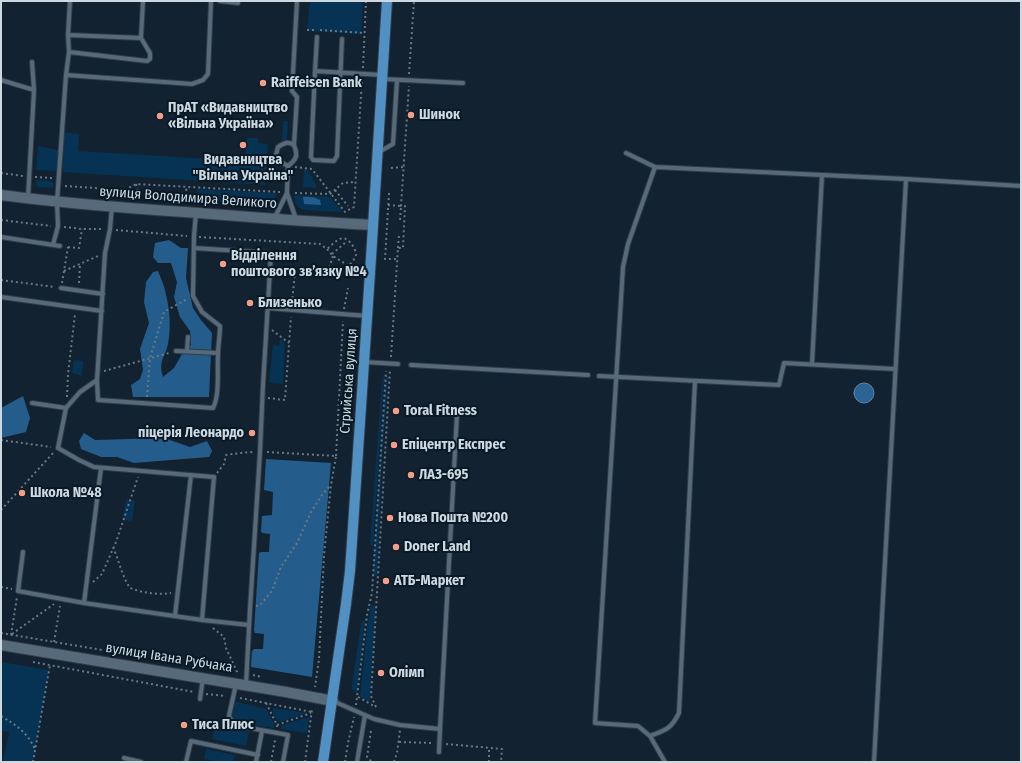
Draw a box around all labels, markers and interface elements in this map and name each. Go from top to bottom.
place label: Raiffeisen Bank [271,75,362,91]
marker: Raiffeisen Bank [258,78,268,88]
place label: ПрАТ «Видавництво «Вільна Україна» [168,100,288,132]
place label: Шинок [419,107,460,123]
marker: Шинок [406,110,416,120]
marker: ПрАТ «Видавництво «Вільна Україна» [155,111,165,121]
marker: Видавництва "Вільна Україна" [238,140,248,150]
place label: Видавництва "Вільна Україна" [193,152,293,184]
street label: вулиця Володимира Великого [99,183,277,213]
place label: Відділення поштового зв’язку №4 [231,248,367,280]
marker: Відділення поштового зв’язку №4 [218,259,228,269]
place label: Близенько [258,295,322,311]
marker: Близенько [245,298,255,308]
street label: Стрийська вулиця [337,328,361,434]
place label: Toral Fitness [404,403,477,419]
marker: Toral Fitness [391,406,401,416]
place label: піцерія Леонардо [138,425,244,441]
marker: піцерія Леонардо [247,428,257,438]
place label: Епіцентр Експрес [402,437,506,453]
marker: Епіцентр Експрес [389,440,399,450]
place label: ЛАЗ-695 [419,467,468,483]
marker: ЛАЗ-695 [406,470,416,480]
place label: Школа №48 [30,485,102,501]
marker: Школа №48 [17,488,27,498]
place label: Нова Пошта №200 [398,510,508,526]
marker: Нова Пошта №200 [385,513,395,523]
place label: Doner Land [404,539,471,555]
marker: Doner Land [391,542,401,552]
place label: АТБ-Маркет [394,573,465,589]
marker: АТБ-Маркет [381,576,391,586]
street label: вулиця Івана Рубчака [104,640,234,676]
place label: Олімп [389,665,424,681]
marker: Олімп [376,668,386,678]
place label: Тиса Плюс [192,717,254,733]
marker: Тиса Плюс [179,720,189,730]

